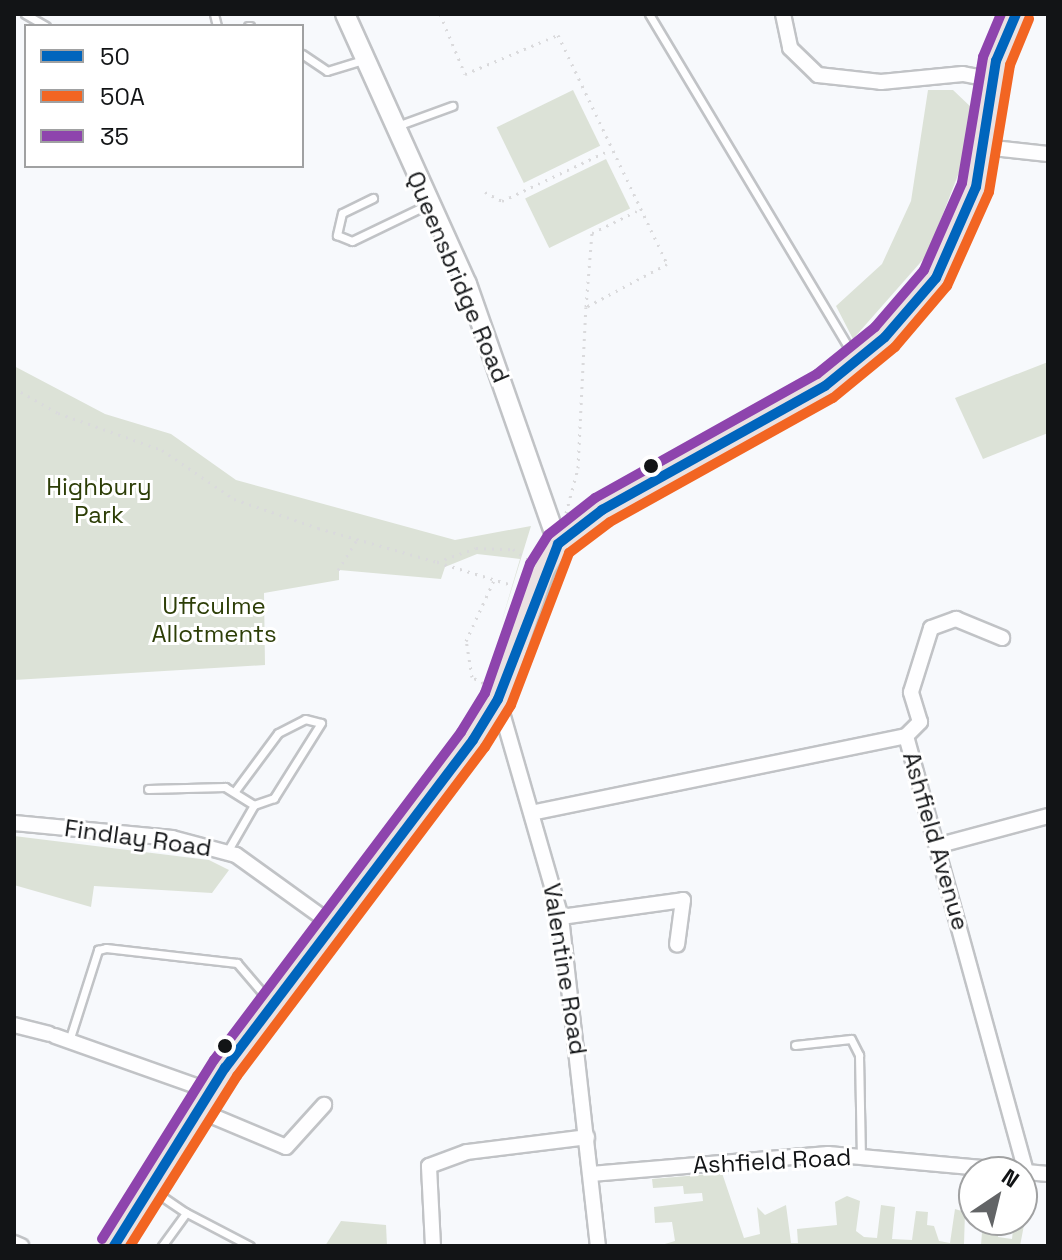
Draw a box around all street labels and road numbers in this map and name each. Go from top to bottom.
street label: Queensbridge Road [400,167,516,387]
street label: Ashfield Avenue [897,748,975,934]
street label: Findlay Road [63,813,213,863]
street label: Valentine Road [537,881,593,1057]
street label: Ashfield Road [692,1142,852,1180]

